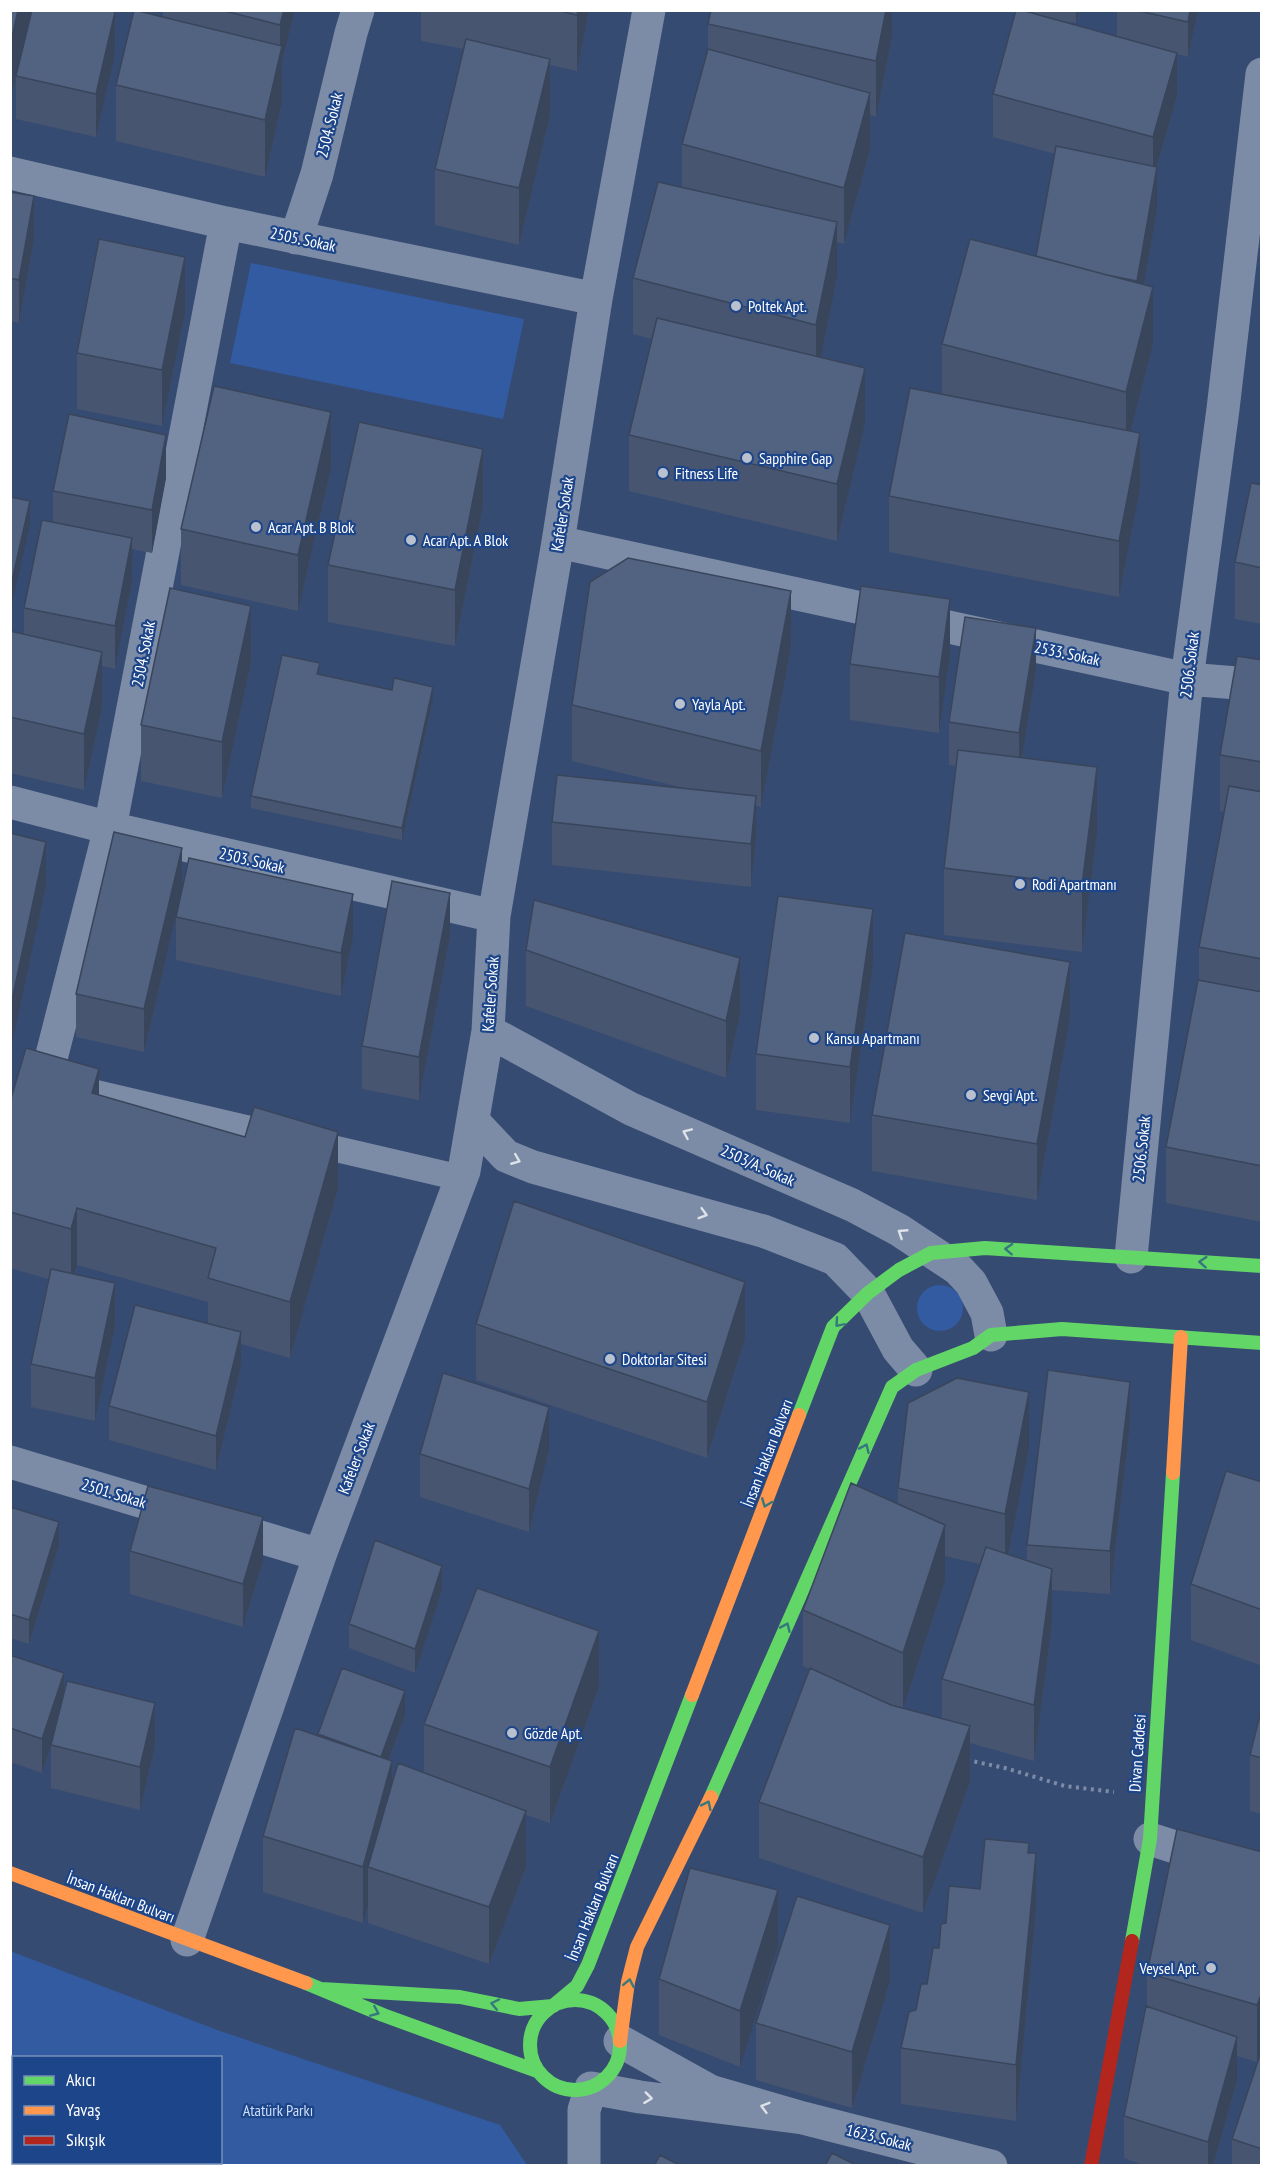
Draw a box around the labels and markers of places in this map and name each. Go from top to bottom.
place label: Poltek Apt. [748,296,807,316]
marker: Poltek Apt. [729,299,743,313]
place label: Sapphire Gap [759,448,832,468]
marker: Sapphire Gap [740,451,754,465]
place label: Fitness Life [675,463,738,483]
marker: Fitness Life [656,466,670,480]
place label: Acar Apt. B Blok [268,517,355,537]
marker: Acar Apt. B Blok [249,520,263,534]
place label: Acar Apt. A Blok [423,530,509,550]
marker: Acar Apt. A Blok [404,533,418,547]
place label: Yayla Apt. [692,694,746,714]
marker: Yayla Apt. [673,697,687,711]
place label: Rodi Apartmanı [1032,874,1117,894]
marker: Rodi Apartmanı [1013,877,1027,891]
place label: Kansu Apartmanı [826,1028,920,1048]
marker: Kansu Apartmanı [807,1031,821,1045]
place label: Sevgi Apt. [983,1085,1038,1105]
marker: Sevgi Apt. [964,1088,978,1102]
place label: Doktorlar Sitesi [622,1349,707,1369]
marker: Doktorlar Sitesi [603,1352,617,1366]
place label: Gözde Apt. [524,1723,583,1743]
marker: Gözde Apt. [505,1726,519,1740]
place label: Veysel Apt. [1139,1958,1199,1978]
marker: Veysel Apt. [1204,1961,1218,1975]

